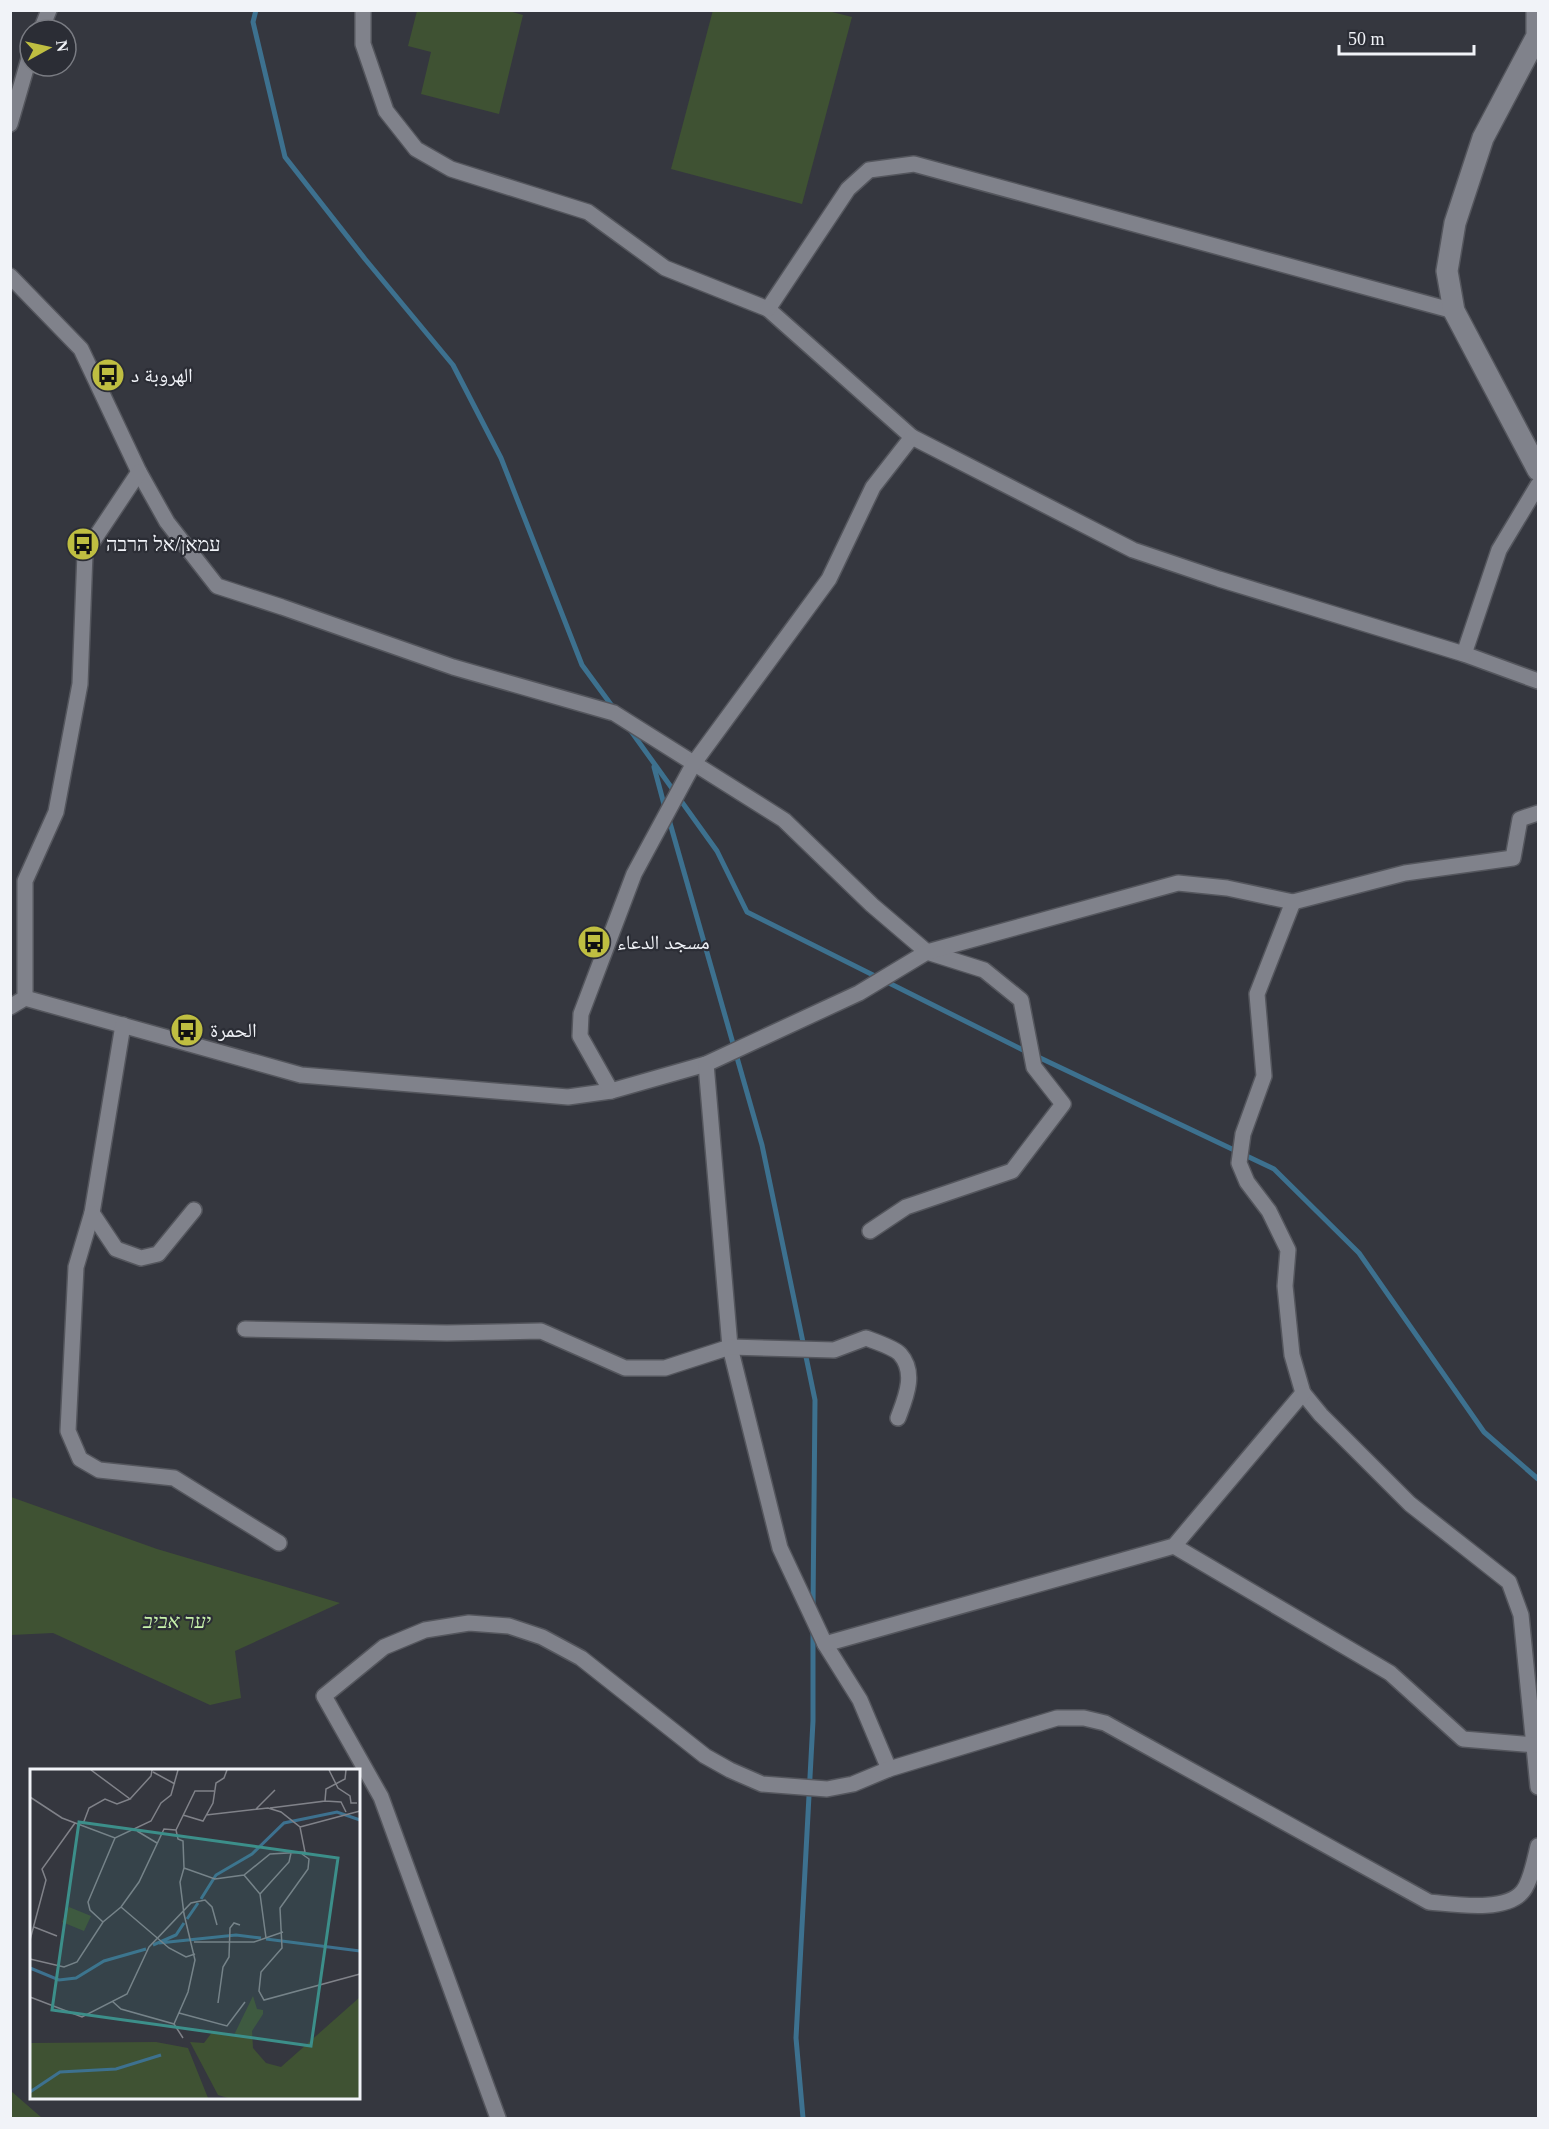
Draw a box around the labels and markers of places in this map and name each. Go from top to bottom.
bus stop icon: الهروبة د [90,357,126,393]
place label: الهروبة د [131,364,193,387]
bus stop icon: עמאן/אל הרבה [65,526,101,562]
place label: עמאן/אל הרבה [106,533,221,555]
bus stop icon: مسجد الدعاء [576,924,612,960]
place label: مسجد الدعاء [617,931,710,953]
bus stop icon: الحمرة [169,1012,205,1048]
place label: الحمرة [210,1019,257,1041]

